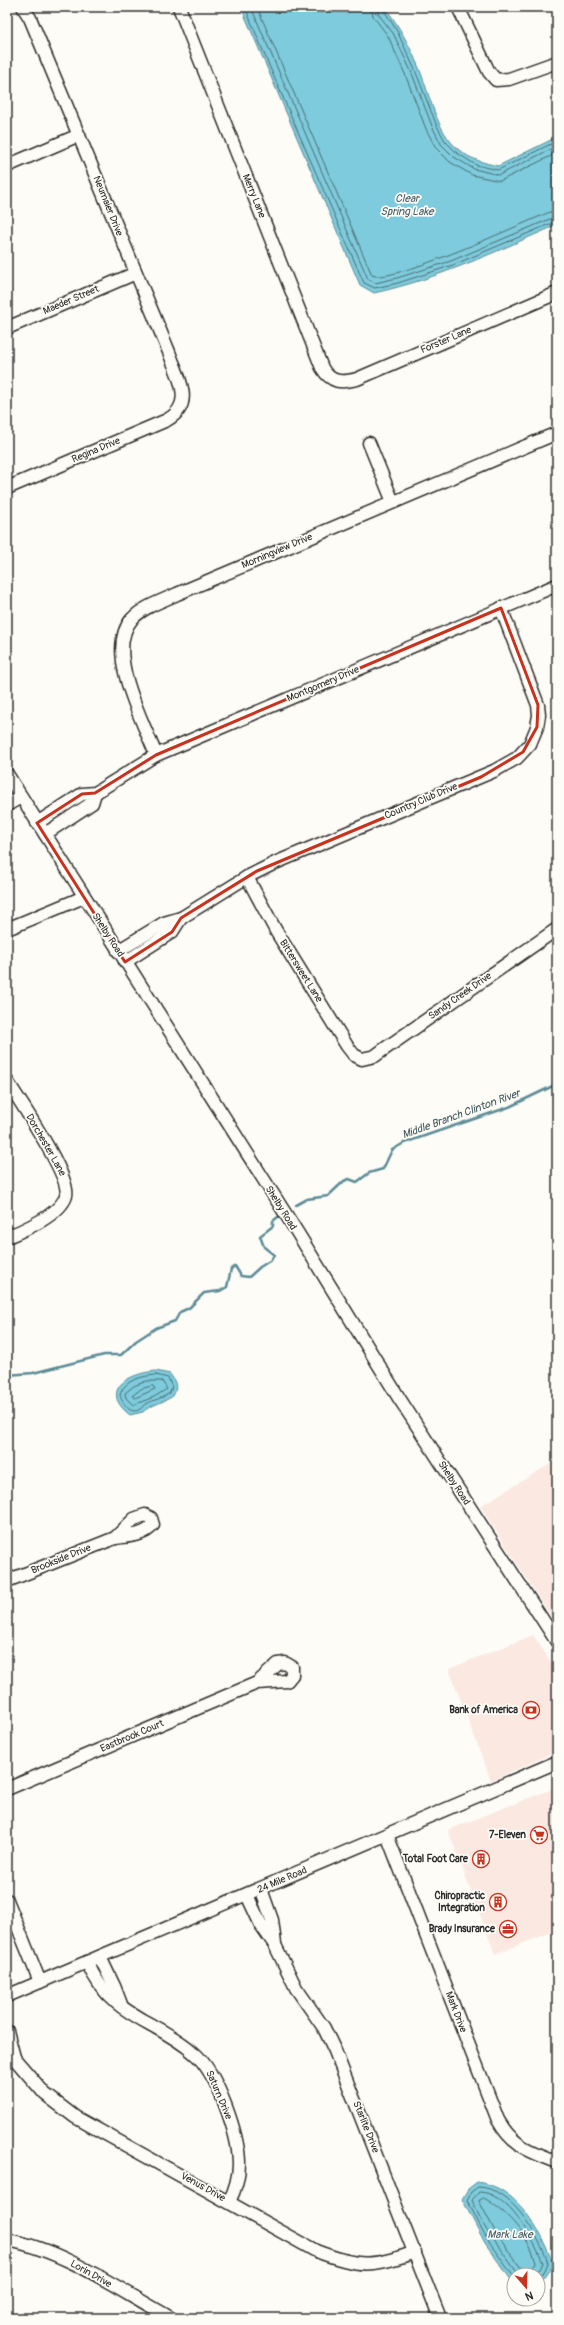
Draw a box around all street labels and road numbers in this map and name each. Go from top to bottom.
street label: Merry Lane [240,172,268,220]
street label: Neumaier Drive [90,174,126,238]
street label: Maeder Street [41,282,102,317]
street label: Forster Lane [419,324,473,356]
street label: Regina Drive [70,434,122,466]
street label: Morningview Drive [240,531,314,571]
street label: Montgomery Drive [285,663,361,705]
street label: Country Club Drive [383,780,459,822]
street label: Shelby Road [89,911,127,959]
street label: Bittersweet Lane [277,937,325,1005]
street label: Sandy Creek Drive [426,970,494,1022]
street label: Dorchester Lane [23,1112,69,1178]
street label: Shelby Road [263,1184,299,1232]
street label: Shelby Road [435,1459,473,1507]
street label: Brookside Drive [29,1541,93,1576]
street label: Eastbrook Court [98,1717,166,1755]
street label: 24 Mile Road [255,1864,309,1896]
street label: Mark Drive [443,1990,469,2034]
street label: Saturn Drive [203,2069,235,2121]
street label: Starlite Drive [350,2099,382,2155]
street label: Venus Drive [178,2170,228,2204]
street label: Lorin Drive [68,2258,114,2290]

